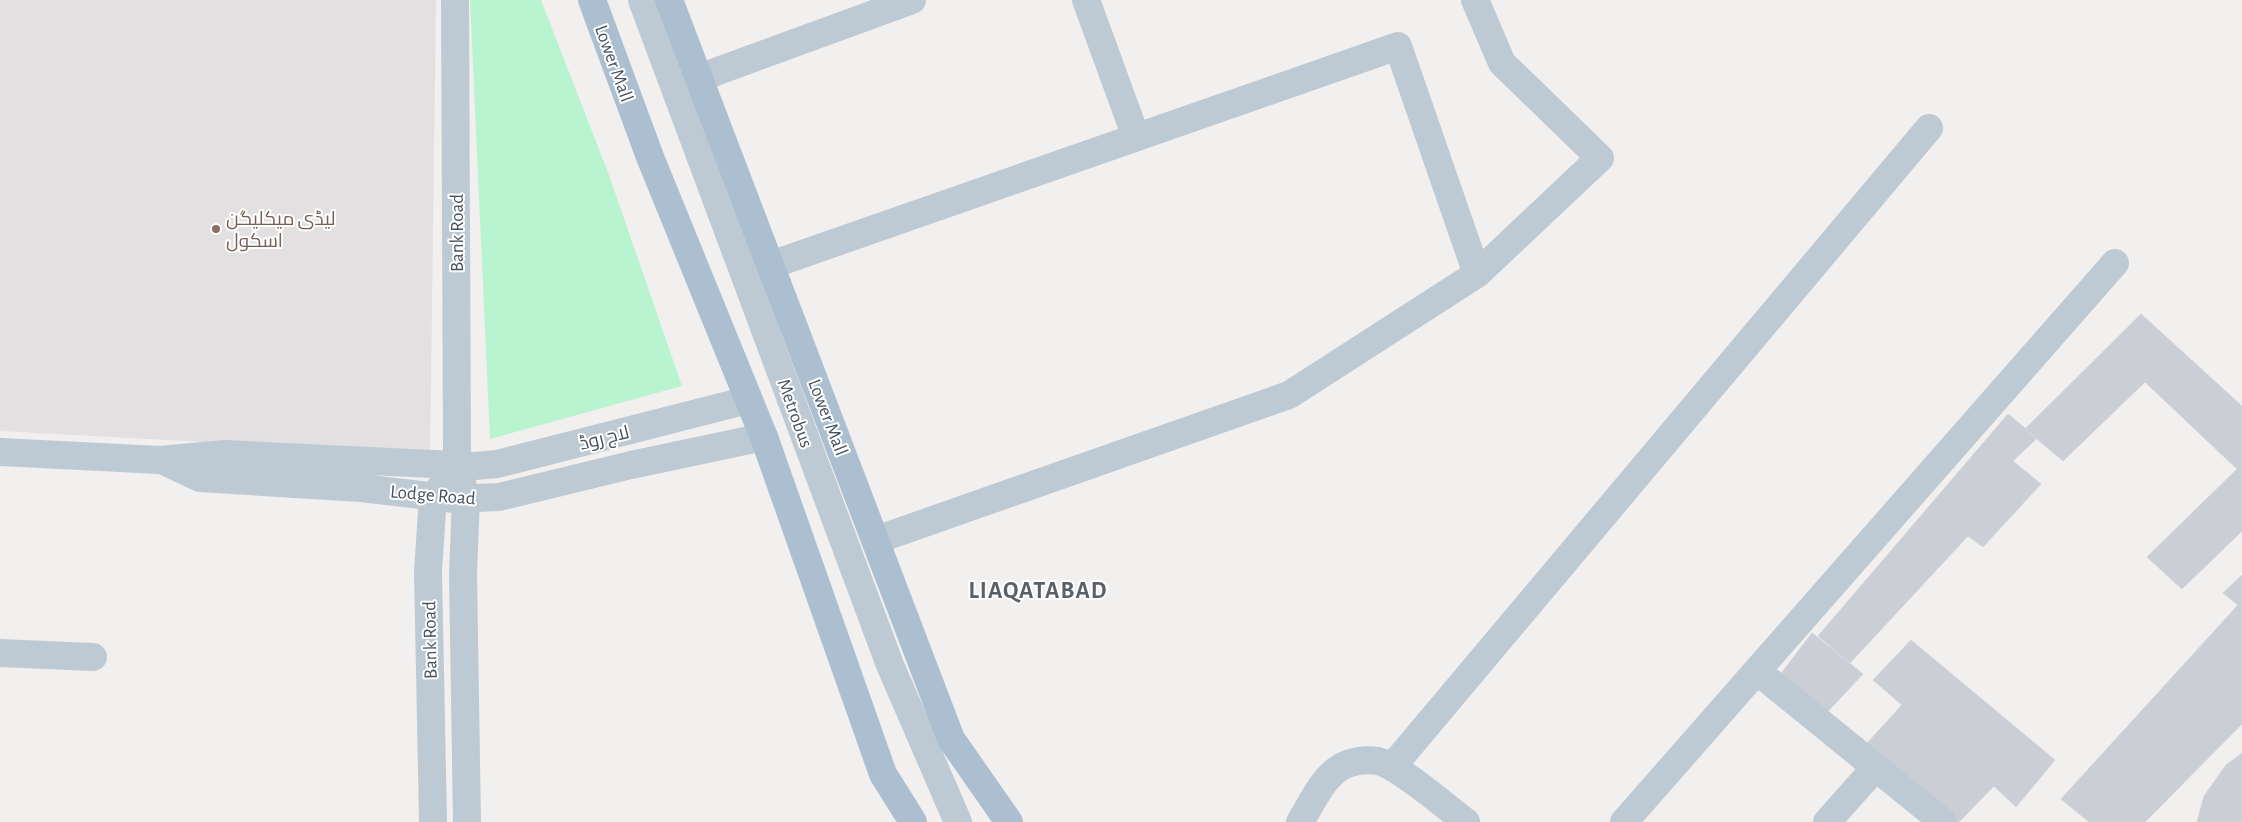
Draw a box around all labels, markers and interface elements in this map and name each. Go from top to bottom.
street label: Lower Mall [591,23,636,104]
street label: Bank Road [448,194,467,272]
place label: لیڈی میکلیگن اسکول [226,209,336,252]
marker: لیڈی میکلیگن اسکول [210,223,222,235]
street label: Metrobus [773,377,816,450]
street label: Lower Mall [804,377,851,458]
street label: لاج روڈ [577,423,632,457]
street label: Lodge Road [389,482,477,509]
district label: LIAQATABAD [968,579,1108,603]
street label: Bank Road [420,601,441,679]

